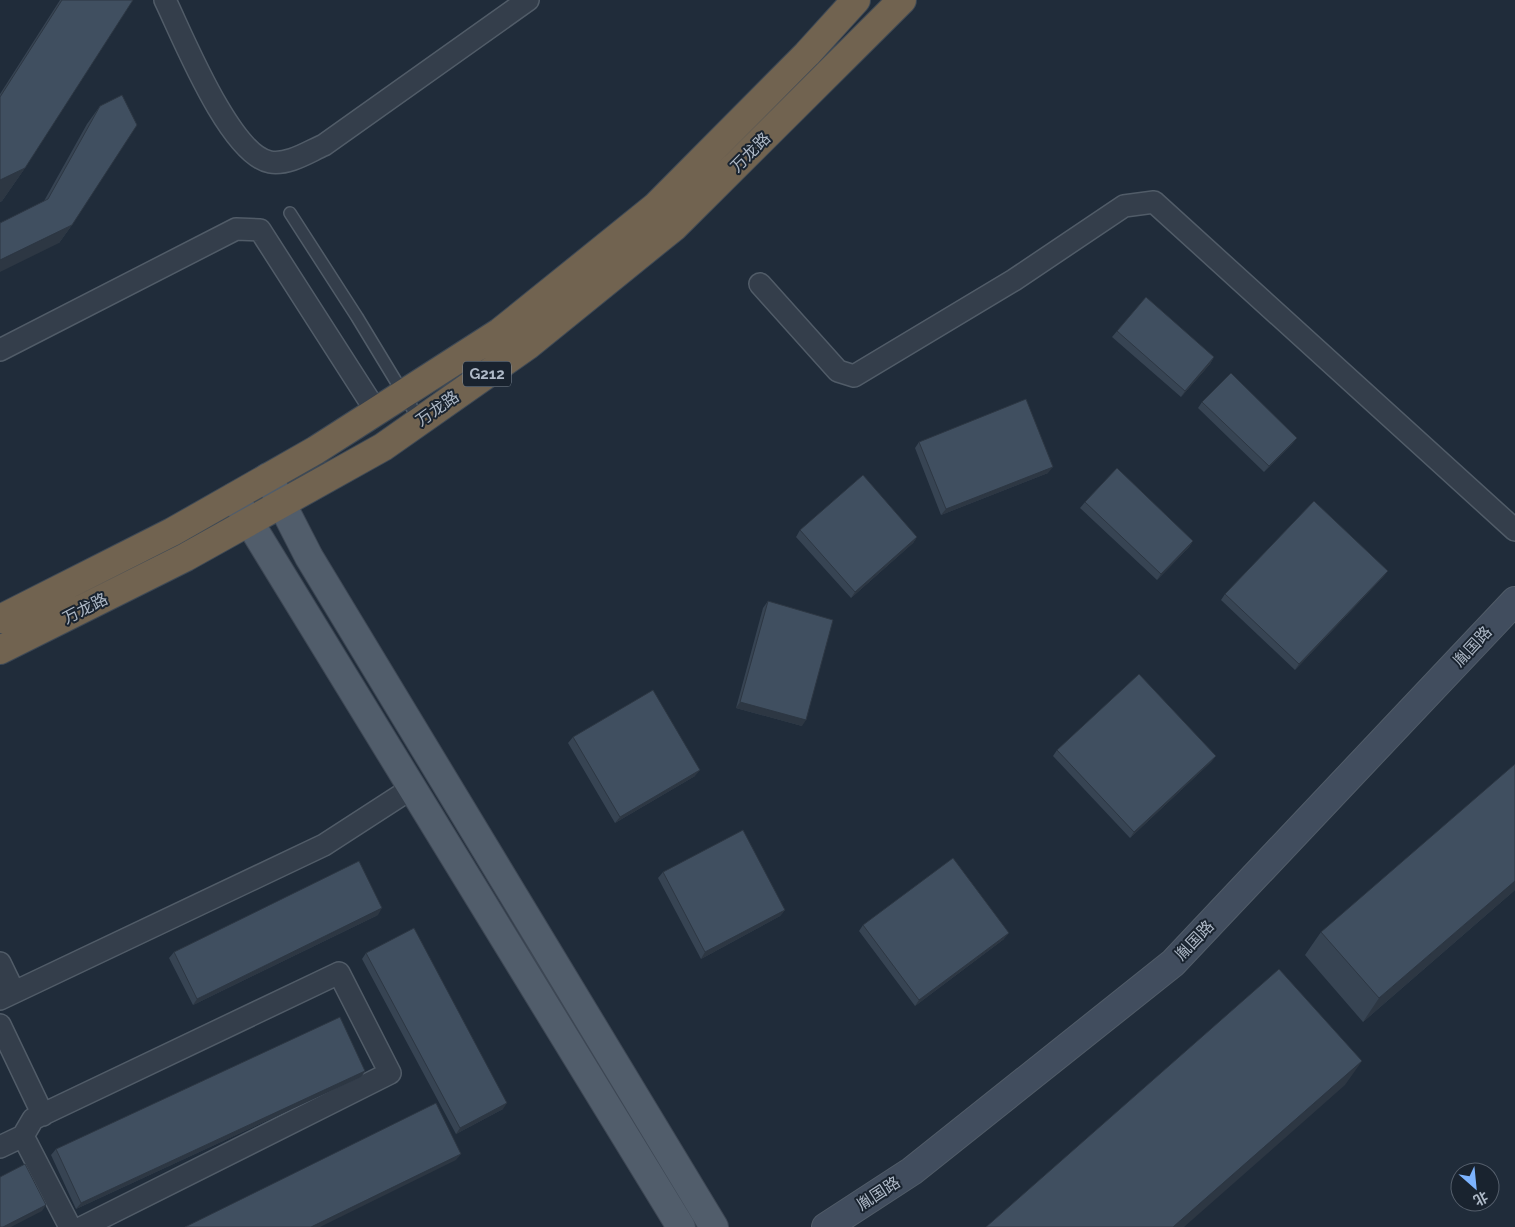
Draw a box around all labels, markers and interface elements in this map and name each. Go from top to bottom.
street label: 万龙路 [727,129,774,176]
road number: G212 [463,362,511,386]
street label: 万龙路 [412,387,462,430]
street label: 万龙路 [60,589,111,628]
street label: 胤国路 [1449,622,1496,670]
street label: 胤国路 [1171,916,1218,964]
north arrow [1450,1162,1500,1212]
street label: 胤国路 [853,1172,904,1214]
text: 北 [1471,1188,1491,1209]

